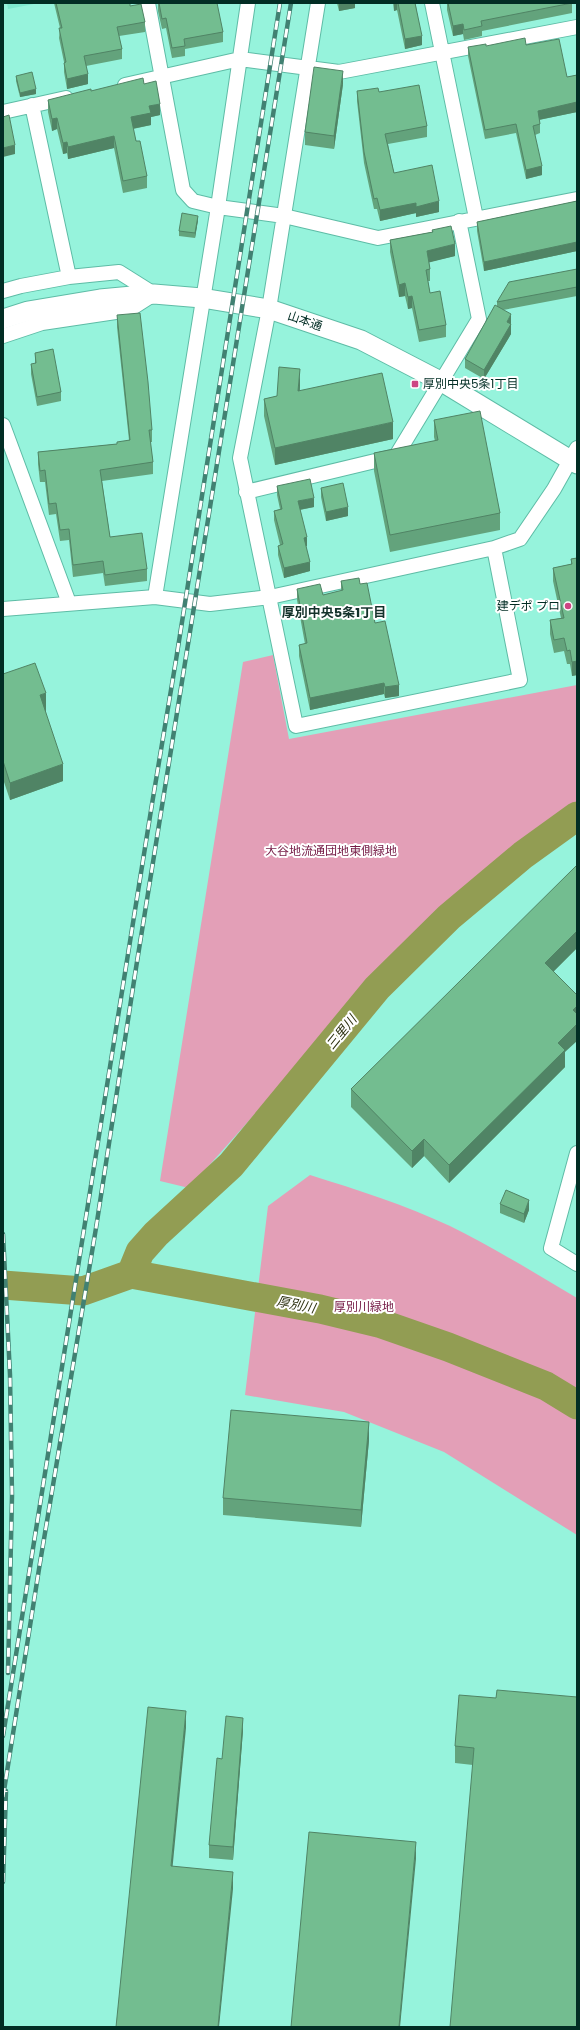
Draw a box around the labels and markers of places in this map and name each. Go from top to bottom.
place label: 厚別中央5条1丁目 [423,375,518,392]
marker: 厚別中央5条1丁目 [410,379,420,389]
place label: 建デポ プロ [497,597,560,614]
marker: 建デポ プロ [563,601,573,611]

